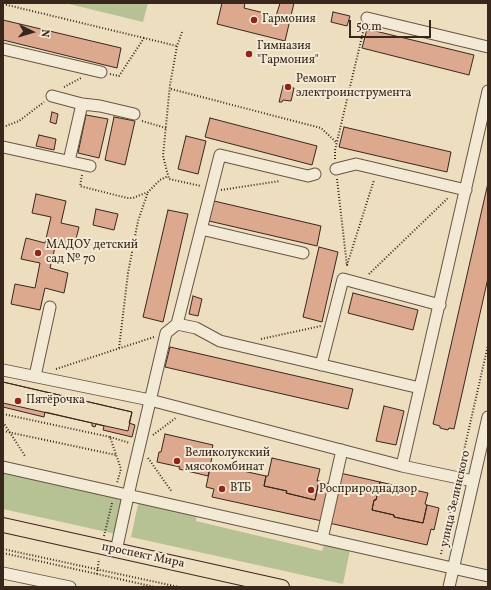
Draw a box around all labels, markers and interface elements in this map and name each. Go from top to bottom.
north arrow [12,12,52,52]
scale bar [351,12,433,38]
place label: Гармония [262,13,316,27]
marker: Гармония [249,15,259,25]
text: 50 m [356,19,382,35]
text: N [37,28,52,38]
place label: Гимназия "Гармония" [257,40,319,68]
marker: Гимназия "Гармония" [244,49,254,59]
place label: Ремонт электроинструмента [296,73,412,101]
marker: Ремонт электроинструмента [283,82,293,92]
place label: МАДОУ детский сад № 70 [46,239,138,267]
marker: МАДОУ детский сад № 70 [33,248,43,258]
place label: Пятёрочка [26,394,85,408]
marker: Пятёрочка [13,396,23,406]
place label: Великолукский мясокомбинат [185,447,270,475]
street label: улица Зелинского [438,449,474,549]
marker: Великолукский мясокомбинат [172,456,182,466]
place label: ВТБ [230,482,251,496]
place label: Росприроднадзор [319,483,417,497]
marker: ВТБ [217,484,227,494]
marker: Росприроднадзор [306,485,316,495]
street label: проспект Мира [100,540,186,572]

